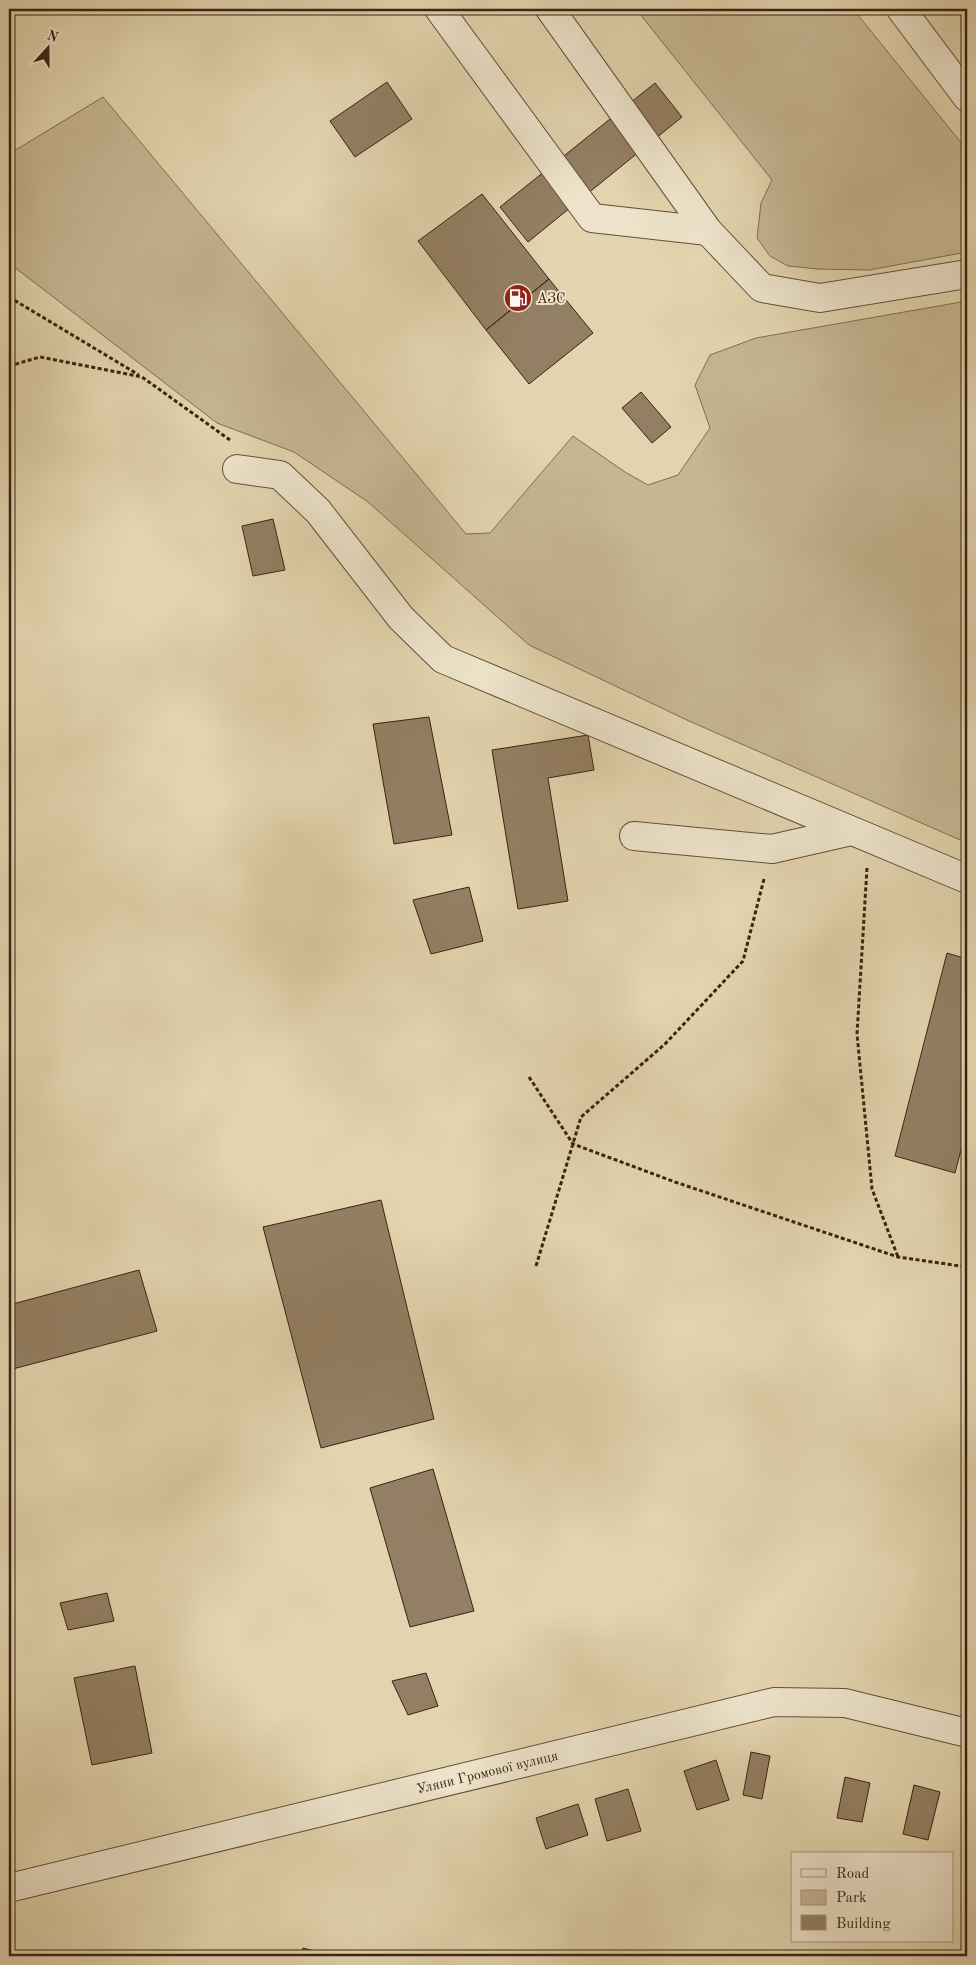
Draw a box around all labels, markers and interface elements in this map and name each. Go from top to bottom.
north arrow [22,22,72,72]
text: N [45,28,60,45]
fuel station icon: АЗС [503,283,533,313]
place label: АЗС [537,292,565,306]
street label: Уляни Громової вулиця [415,1749,559,1797]
legend [791,1852,954,1942]
text: Road [836,1867,870,1882]
text: Park [836,1891,867,1906]
text: Building [836,1917,891,1932]

